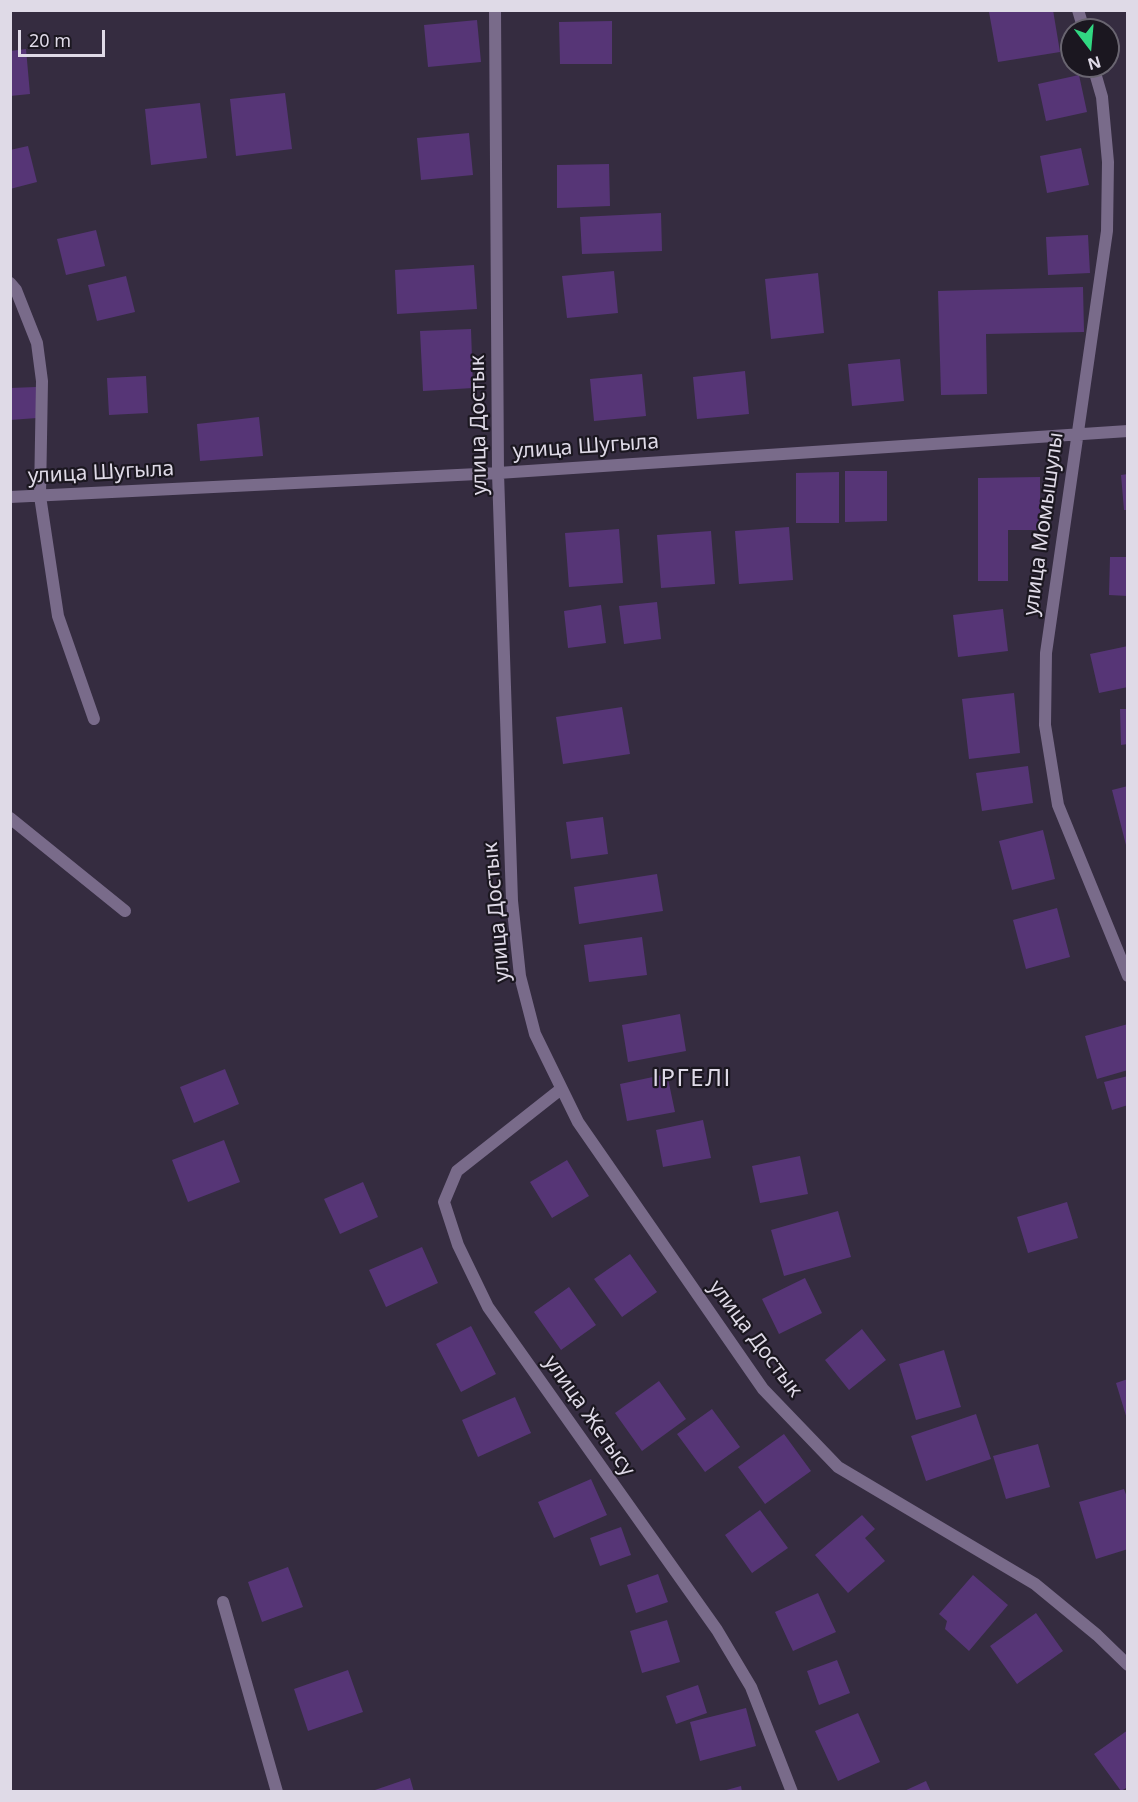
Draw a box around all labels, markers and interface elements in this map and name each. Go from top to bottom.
scale bar [21,18,108,56]
north arrow [1060,18,1120,78]
text: 20 m [29,28,71,52]
text: N [1085,51,1104,76]
street label: улица Достык [465,355,493,495]
street label: улица Шугыла [512,429,660,465]
street label: улица Момышулы [1019,431,1069,617]
street label: улица Шугыла [27,457,175,489]
street label: улица Достык [478,841,516,983]
district label: ІРГЕЛІ [652,1065,732,1093]
street label: улица Достык [703,1276,807,1402]
street label: улица Жетысу [538,1351,640,1481]

